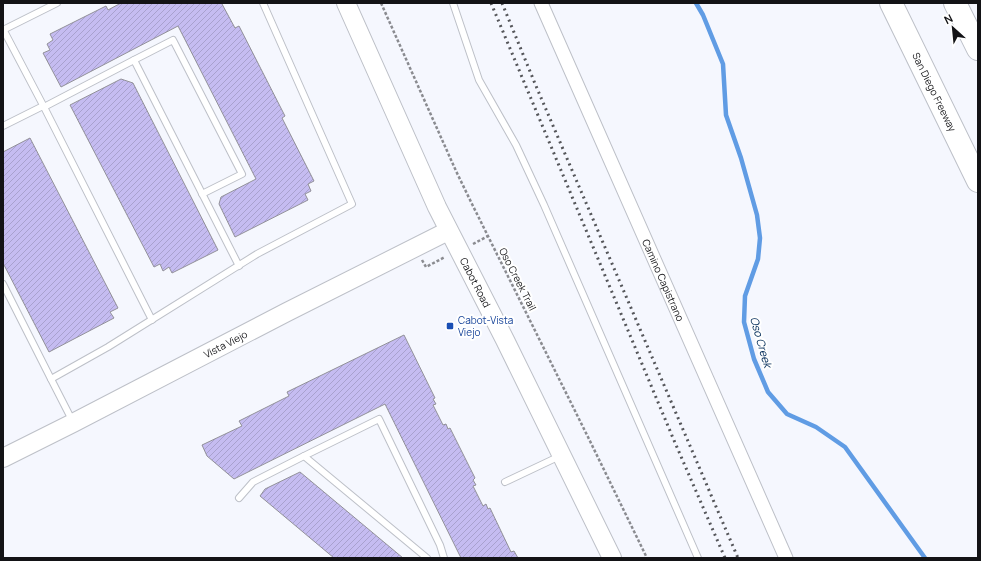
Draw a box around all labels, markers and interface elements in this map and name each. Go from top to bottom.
north arrow [933,8,973,48]
text: N [941,10,955,27]
street label: San Diego Freeway [909,50,960,135]
street label: Camino Capistrano [639,237,688,324]
street label: Oso Creek Trail [496,245,540,313]
street label: Cabot Road [457,255,494,310]
place label: Cabot-Vista Viejo [458,313,513,339]
water label: Oso Creek [747,315,776,371]
marker: Cabot-Vista Viejo [445,321,455,331]
street label: Vista Viejo [201,327,250,361]

